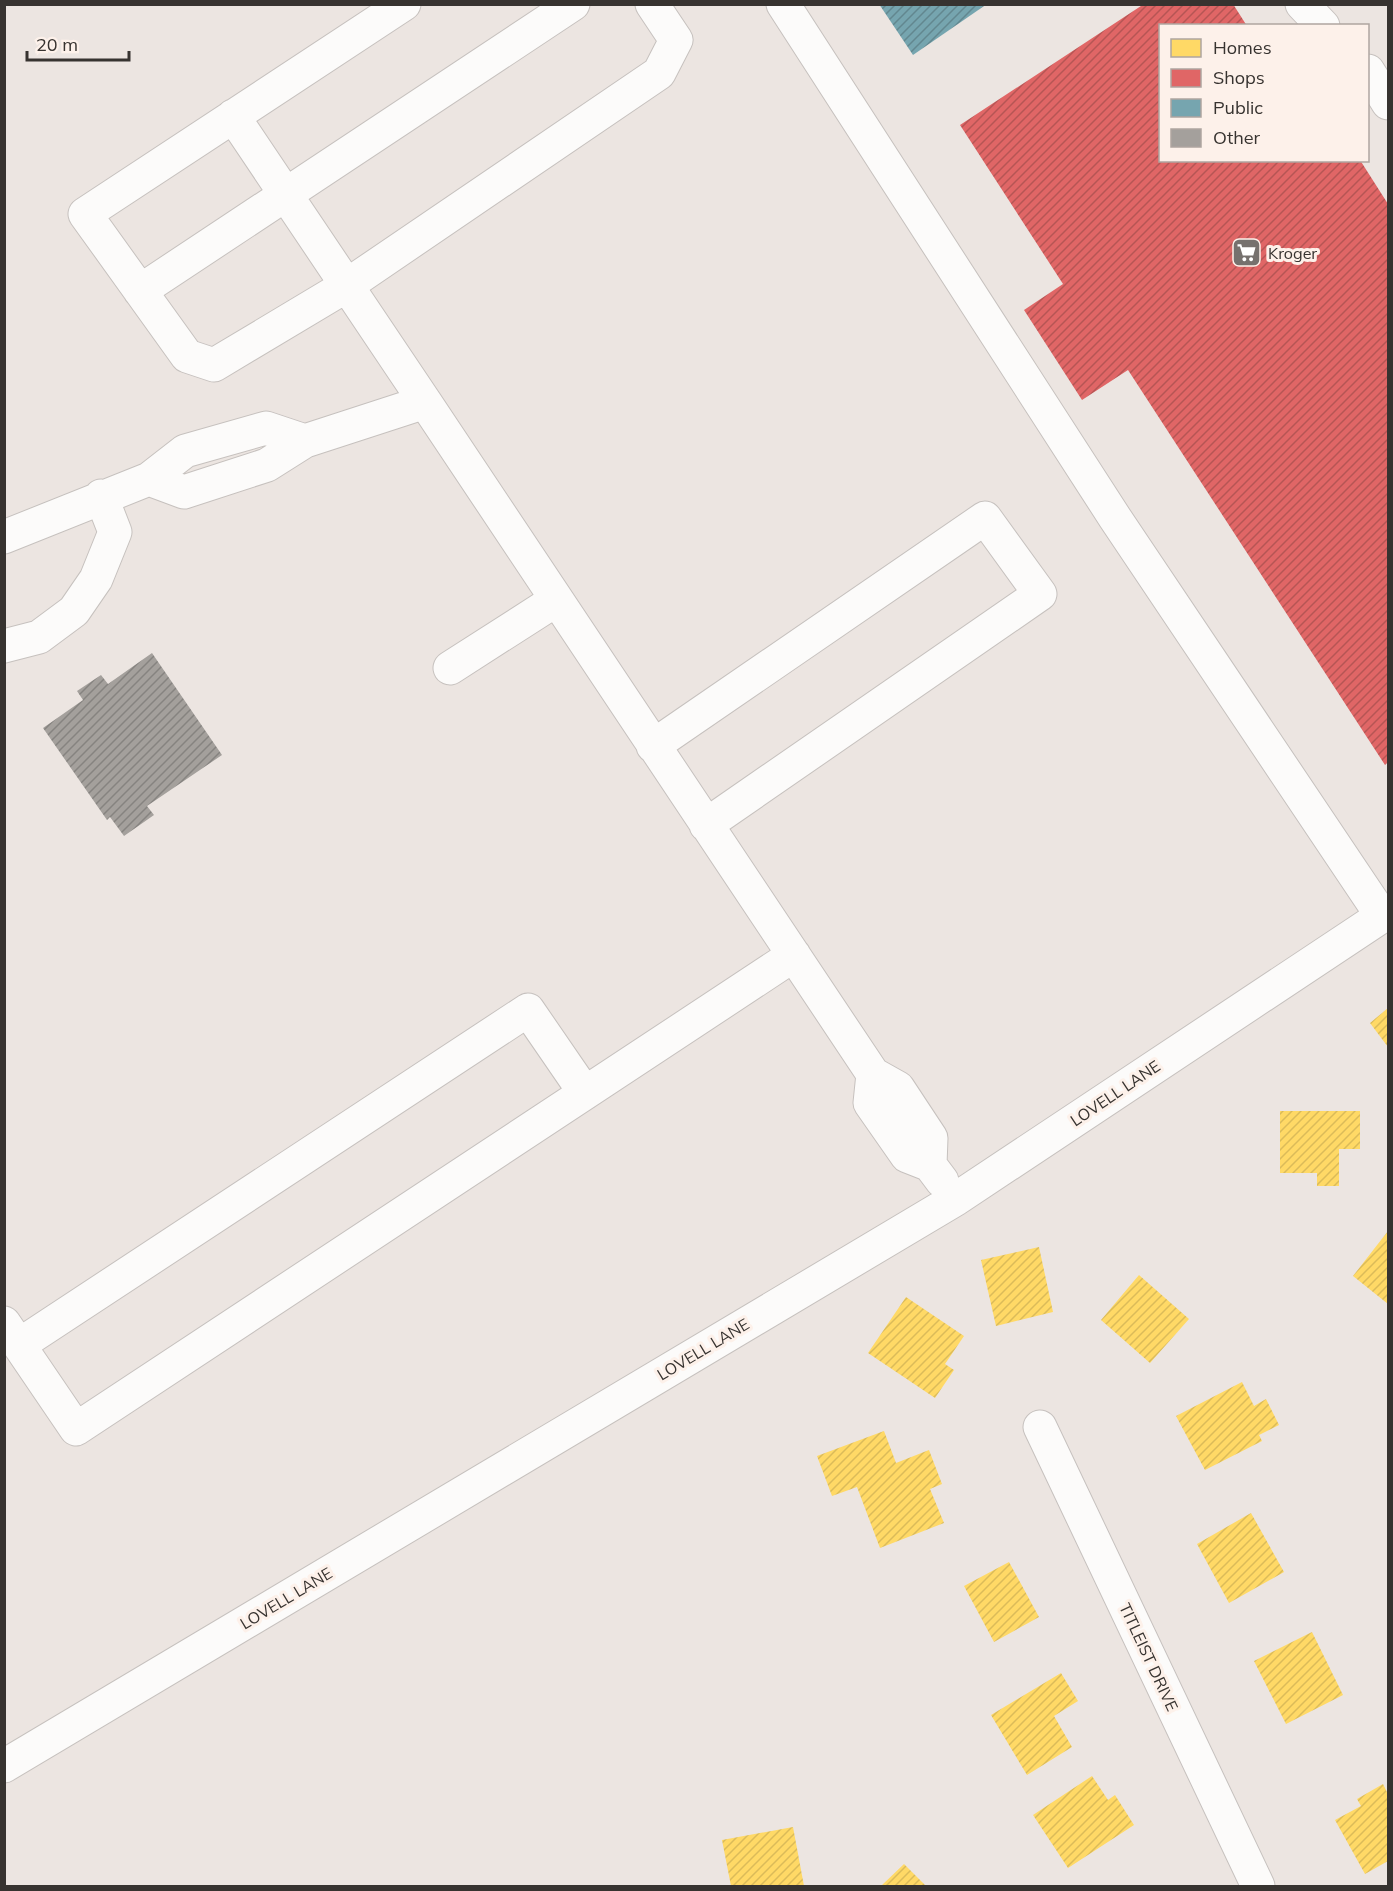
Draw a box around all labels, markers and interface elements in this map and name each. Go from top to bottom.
scale bar [27,24,129,62]
legend [1159,24,1369,162]
text: 20 m [36,33,78,56]
text: Homes [1213,36,1272,59]
text: Shops [1213,66,1265,89]
text: Public [1213,96,1263,119]
text: Other [1213,126,1261,149]
supermarket icon: Kroger [1231,237,1263,269]
place label: Kroger [1268,243,1317,263]
street label: LOVELL LANE [1066,1056,1164,1130]
street label: LOVELL LANE [653,1314,753,1384]
street label: LOVELL LANE [236,1563,336,1633]
street label: TITLEIST DRIVE [1115,1600,1183,1714]

